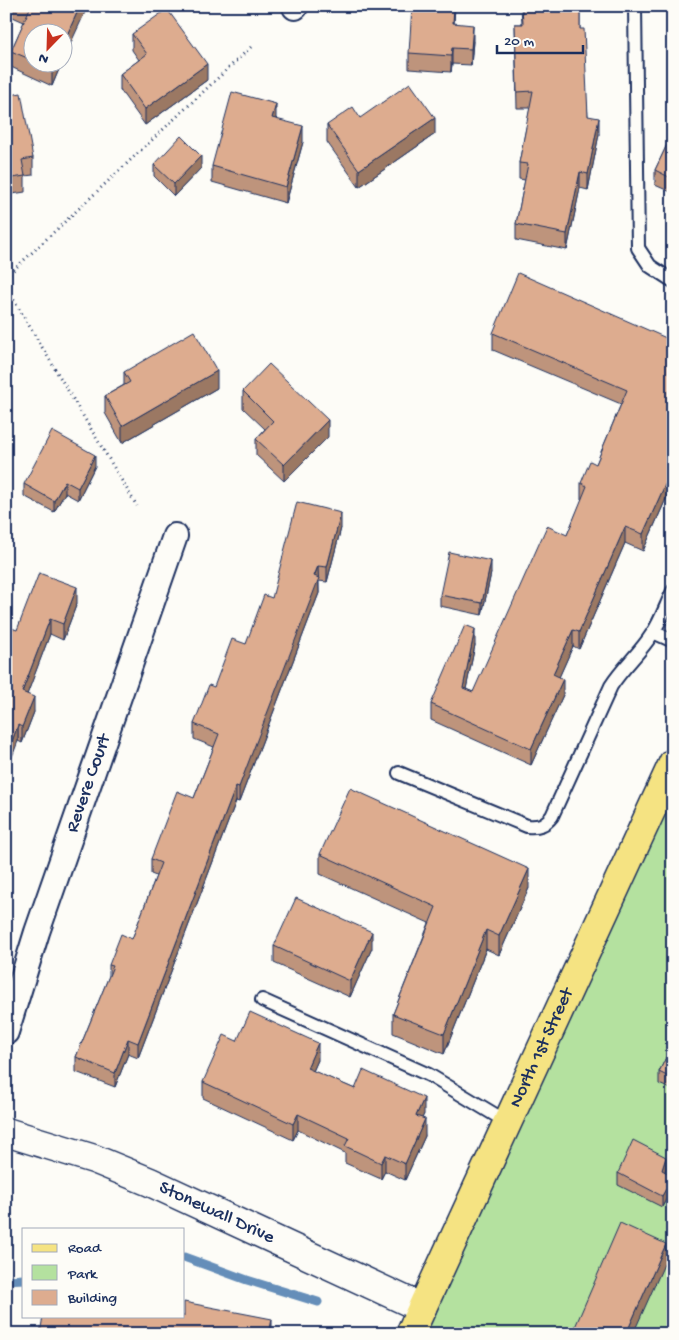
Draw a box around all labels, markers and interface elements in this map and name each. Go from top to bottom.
north arrow [22,22,72,72]
scale bar [497,22,583,54]
text: 20 m [504,33,534,51]
text: N [36,48,51,67]
street label: Revere Court [61,729,117,836]
street label: North 1st Street [504,982,580,1111]
street label: Stonewall Drive [155,1176,278,1250]
legend [22,1228,185,1318]
text: Road [68,1240,102,1258]
text: Park [67,1266,98,1284]
text: Building [67,1290,117,1308]

